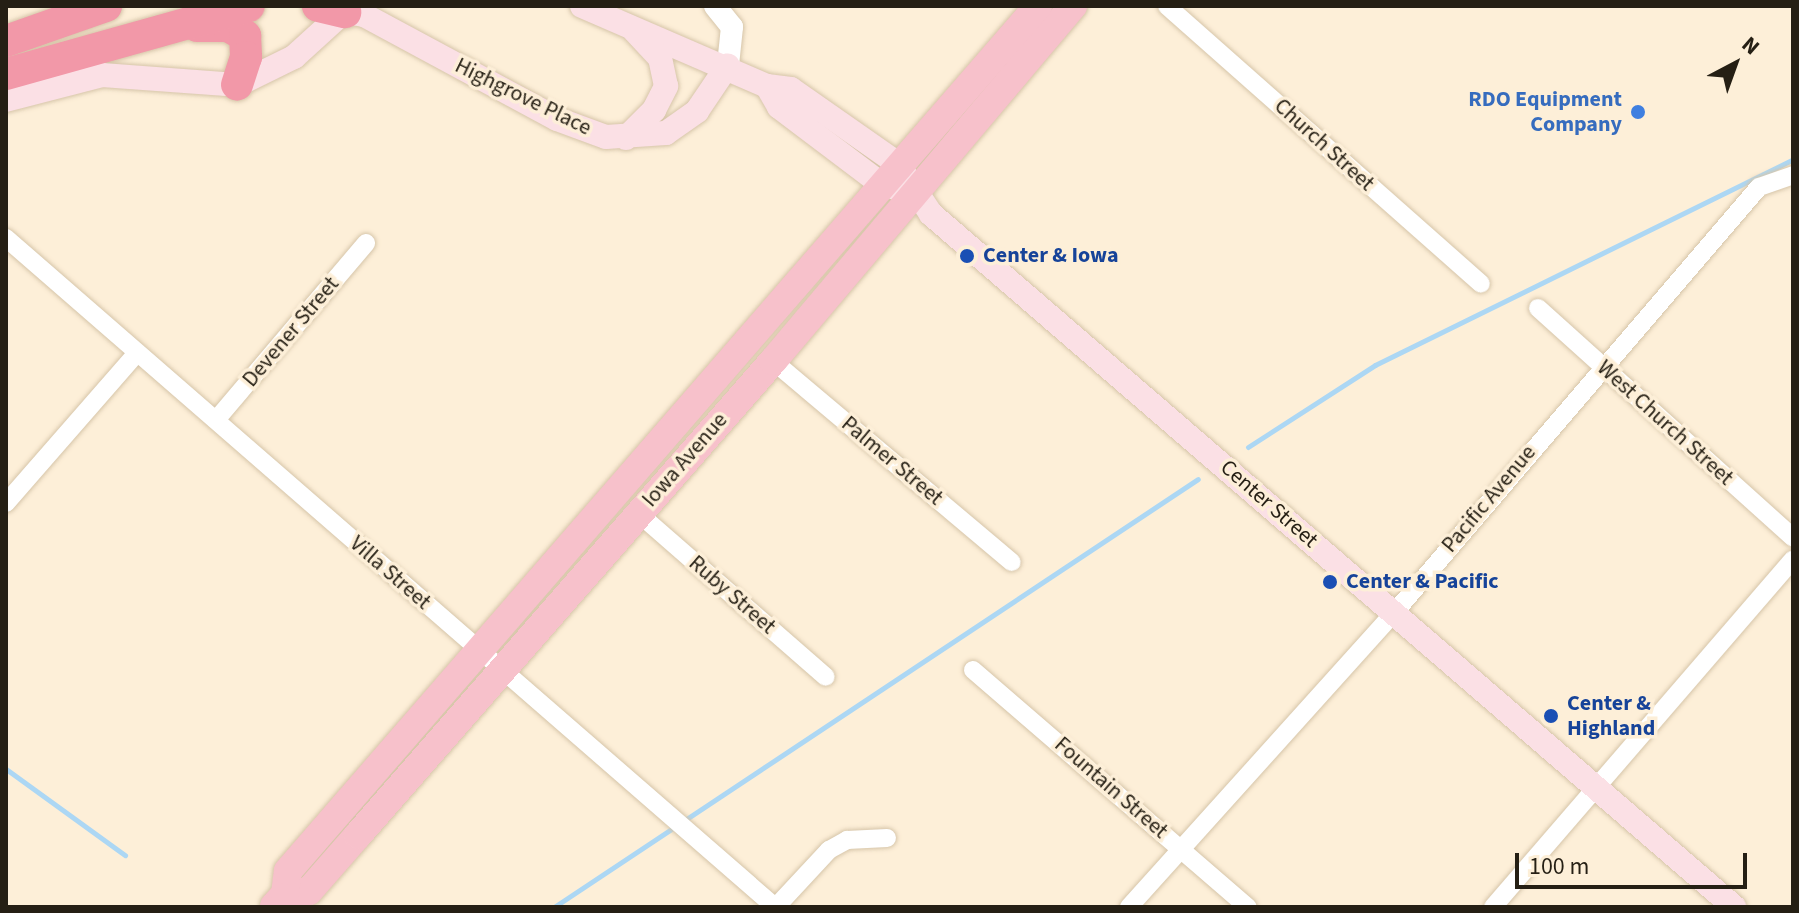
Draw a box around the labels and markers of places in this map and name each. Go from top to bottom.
place label: RDO Equipment Company [1468,86,1622,138]
marker: RDO Equipment Company [1629,103,1647,121]
place label: Center & Iowa [983,243,1119,269]
marker: Center & Iowa [958,247,976,265]
place label: Center & Pacific [1346,569,1499,595]
marker: Center & Pacific [1321,573,1339,591]
place label: Center & Highland [1567,690,1655,742]
marker: Center & Highland [1542,707,1560,725]

